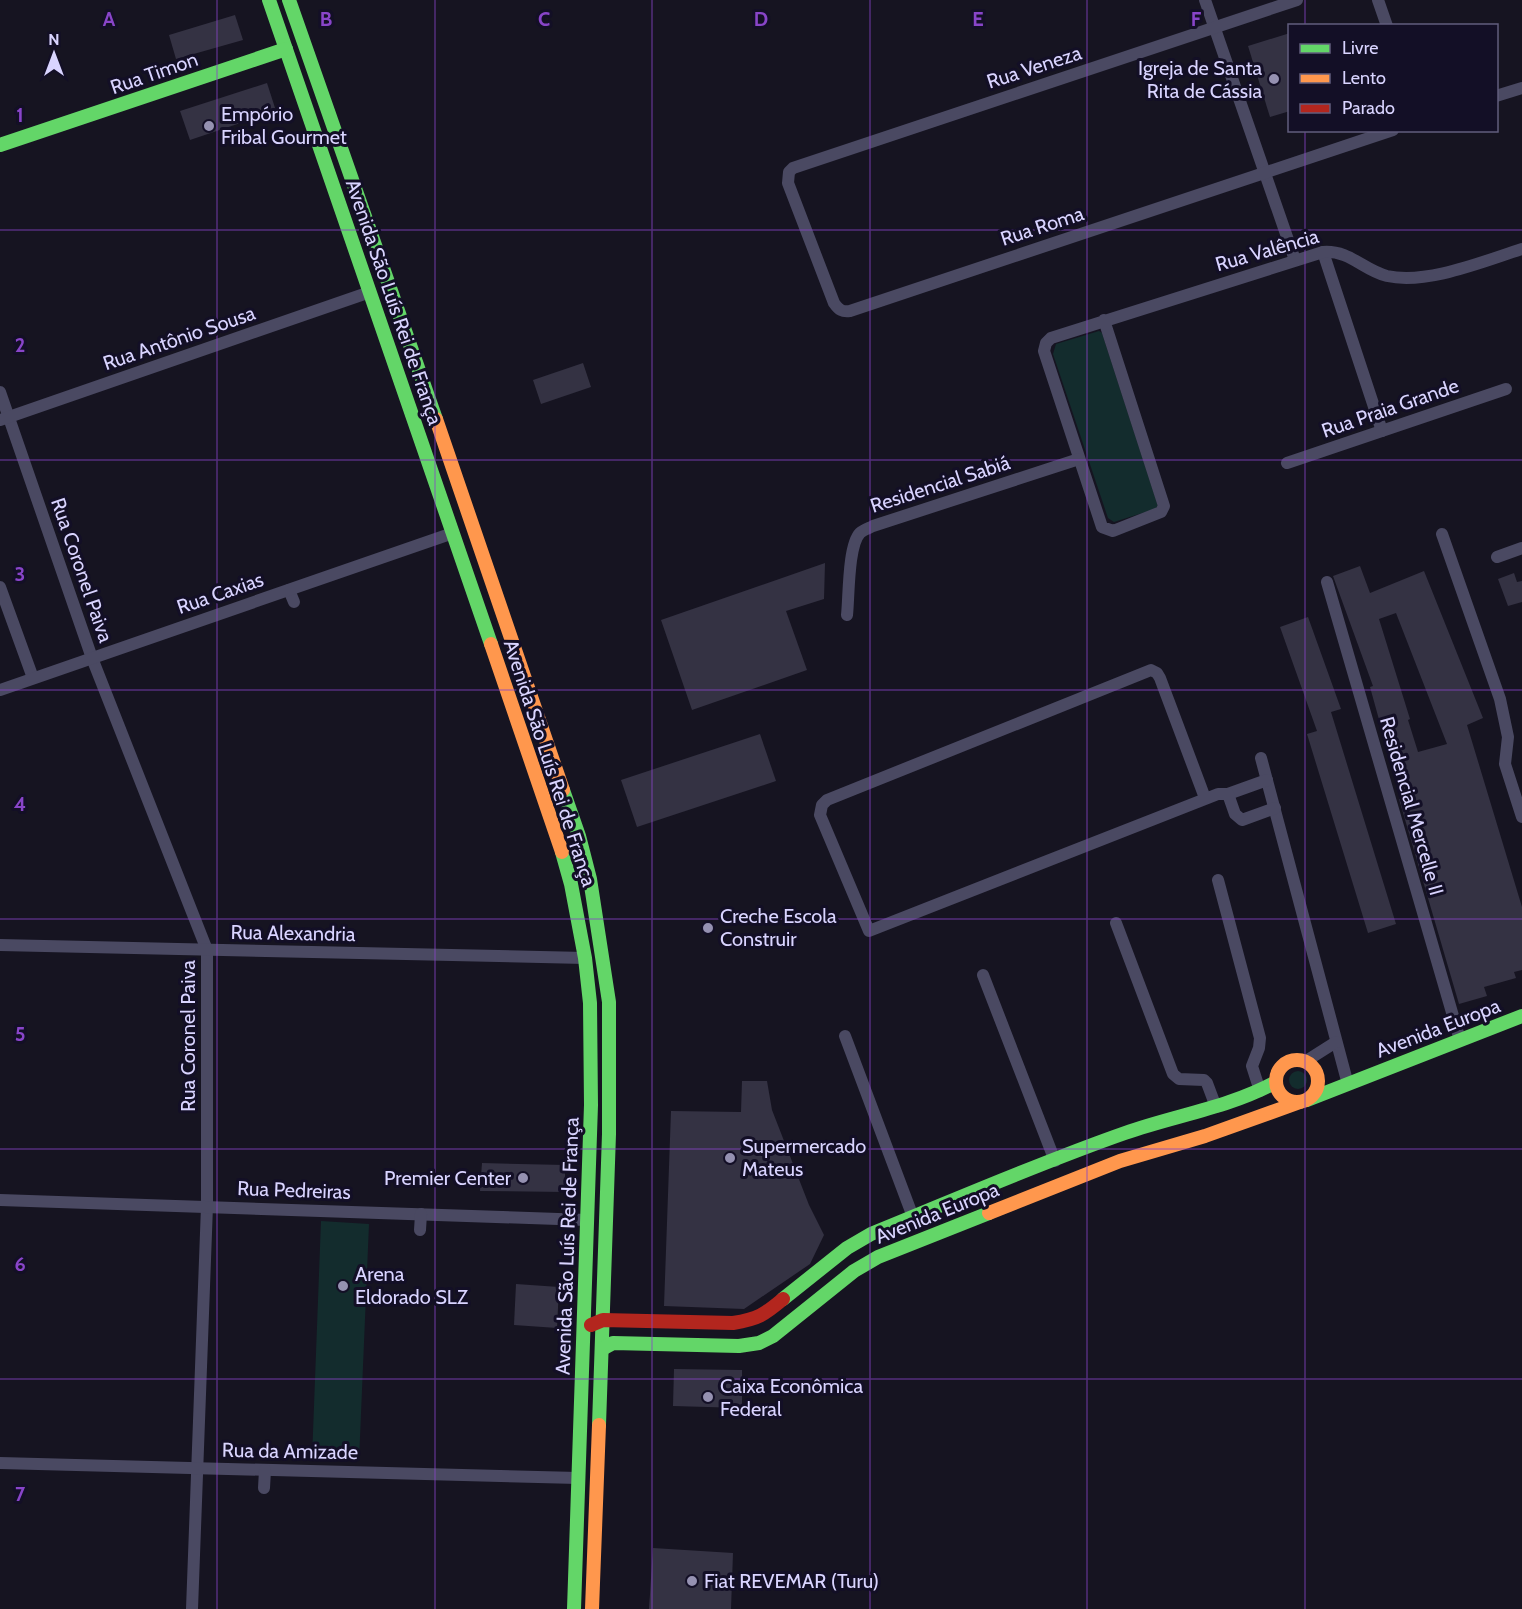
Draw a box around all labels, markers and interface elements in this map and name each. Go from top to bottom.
text: A [103,7,116,31]
text: B [320,7,332,31]
text: C [538,7,550,31]
text: D [754,7,768,31]
text: E [972,7,984,31]
text: F [1191,7,1202,31]
north arrow [24,24,84,84]
legend [1288,24,1498,132]
text: N [48,30,60,49]
text: Livre [1342,37,1378,59]
street label: Rua Veneza [984,40,1085,94]
street label: Rua Timon [107,47,201,99]
place label: Igreja de Santa Rita de Cássia [1138,56,1262,103]
text: Lento [1342,67,1386,89]
marker: Igreja de Santa Rita de Cássia [1267,72,1281,86]
text: Parado [1342,97,1395,119]
place label: Empório Fribal Gourmet [221,102,347,149]
text: 1 [16,103,24,127]
marker: Empório Fribal Gourmet [202,119,216,133]
street label: Avenida São Luís Rei de França [341,176,447,428]
street label: Rua Roma [997,201,1087,251]
street label: Rua Valência [1213,224,1322,276]
street label: Rua Antônio Sousa [100,301,259,375]
text: 2 [15,333,25,357]
street label: Rua Praia Grande [1318,373,1462,443]
street label: Residencial Sabiá [867,450,1013,518]
street label: Rua Coronel Paiva [46,494,118,646]
text: 3 [15,562,25,586]
street label: Rua Caxias [174,567,266,619]
street label: Avenida São Luís Rei de França [499,637,601,890]
street label: Residencial Mercelle II [1375,714,1449,898]
text: 4 [14,792,26,816]
place label: Creche Escola Construir [720,904,837,951]
street label: Rua Alexandria [230,920,356,946]
marker: Creche Escola Construir [701,921,715,935]
street label: Rua Coronel Paiva [176,960,200,1112]
street label: Avenida Europa [1372,993,1504,1063]
text: 5 [15,1022,25,1046]
street label: Avenida São Luís Rei de França [551,1116,584,1375]
place label: Supermercado Mateus [742,1134,866,1181]
marker: Supermercado Mateus [723,1151,737,1165]
place label: Premier Center [384,1166,512,1190]
marker: Premier Center [516,1171,530,1185]
street label: Rua Pedreiras [237,1176,351,1204]
street label: Avenida Europa [872,1177,1003,1249]
text: 6 [14,1252,26,1276]
place label: Arena Eldorado SLZ [355,1262,468,1309]
marker: Arena Eldorado SLZ [336,1279,350,1293]
place label: Caixa Econômica Federal [720,1374,863,1421]
marker: Caixa Econômica Federal [701,1390,715,1404]
street label: Rua da Amizade [222,1438,358,1464]
text: 7 [15,1482,26,1506]
place label: Fiat REVEMAR (Turu) [704,1569,879,1593]
marker: Fiat REVEMAR (Turu) [685,1574,699,1588]

